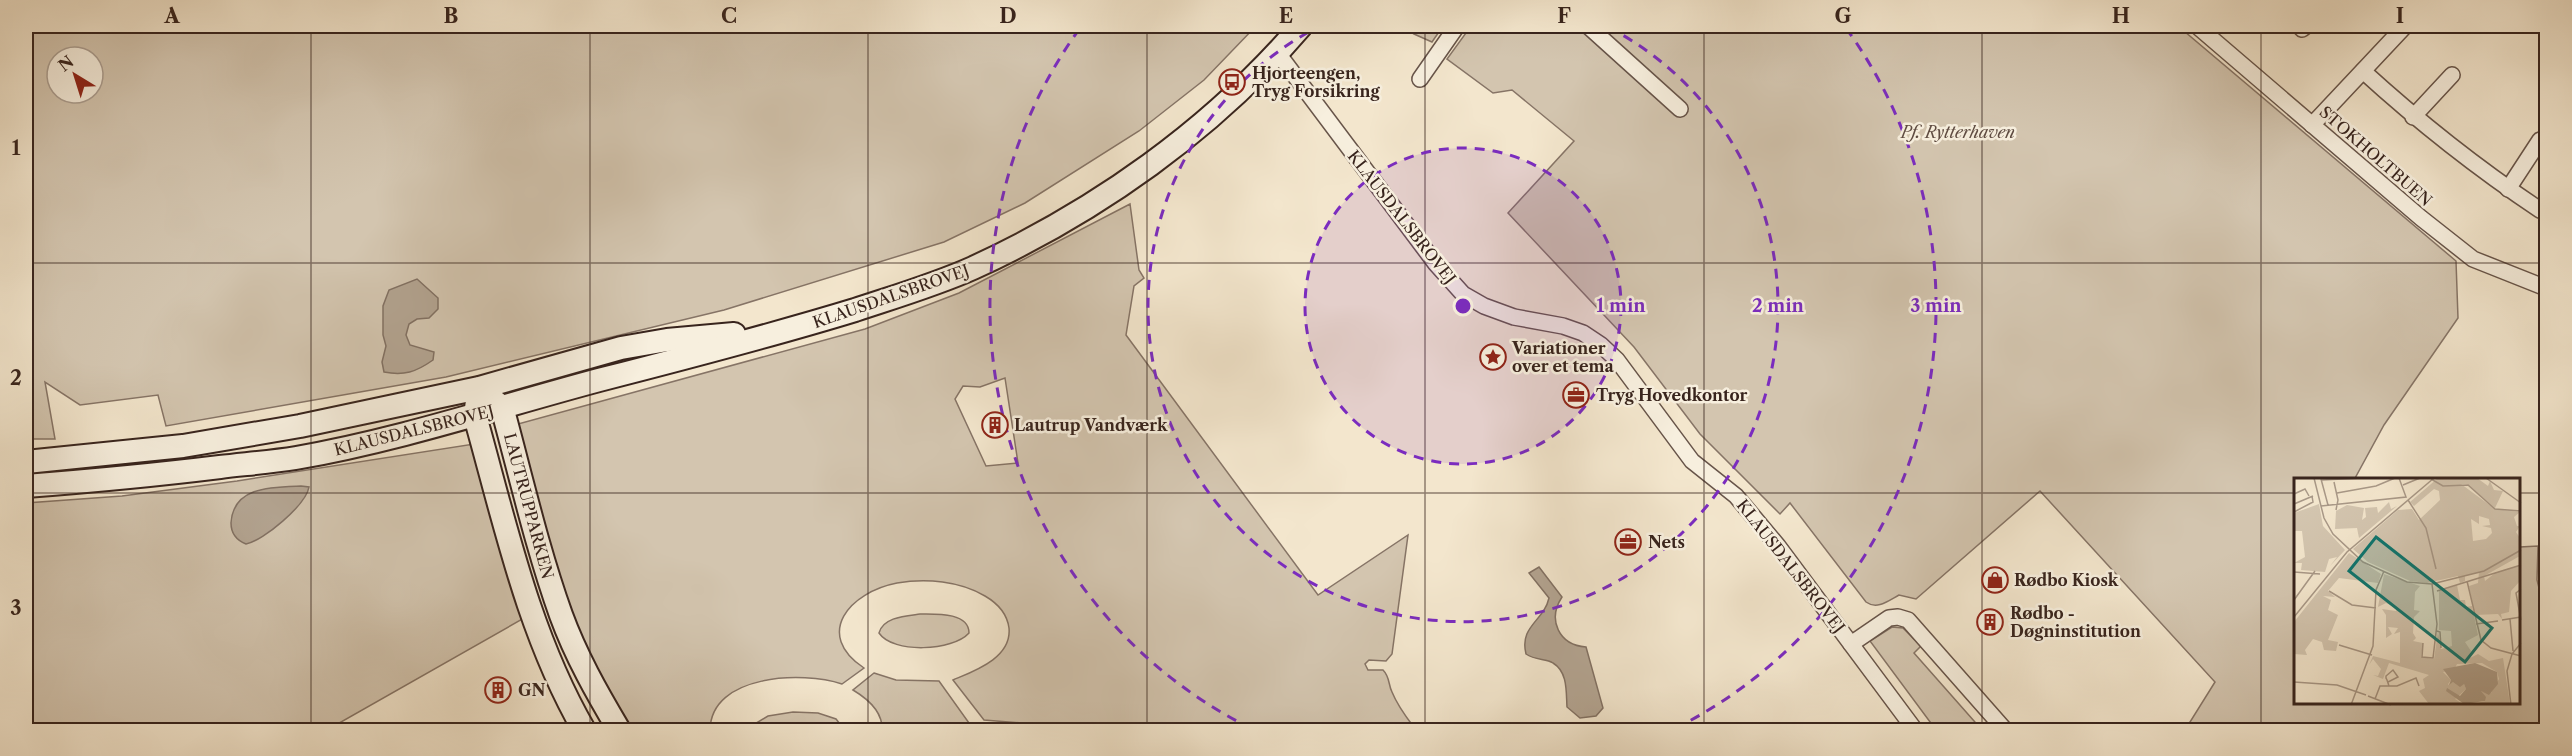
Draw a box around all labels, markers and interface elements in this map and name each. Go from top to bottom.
text: A [163,4,180,28]
text: B [444,4,459,28]
text: C [721,4,737,28]
text: D [999,4,1017,28]
text: E [1279,4,1293,28]
text: F [1557,4,1571,28]
text: G [1835,4,1852,28]
text: H [2112,4,2130,28]
text: I [2396,4,2404,28]
north arrow [45,45,105,105]
text: N [54,51,77,75]
place label: Hjorteengen, Tryg Forsikring [1252,63,1380,101]
bus stop icon: Hjorteengen, Tryg Forsikring [1217,67,1247,97]
street label: STOKHOLTBUEN [2316,102,2436,210]
park label: Pf. Rytterhaven [1899,122,2015,142]
text: 1 [12,136,21,160]
street label: KLAUSDALSBROVEJ [1344,146,1461,288]
street label: KLAUSDALSBROVEJ [810,260,972,332]
text: 1 min [1596,295,1646,317]
text: 2 min [1752,295,1805,317]
text: 3 min [1910,295,1962,317]
centre of rings [1453,296,1473,316]
place label: Variationer over et tema [1511,338,1614,376]
place icon: Variationer over et tema [1478,342,1508,372]
text: 2 [10,366,22,390]
office icon: Tryg Hovedkontor [1561,380,1591,410]
place label: Tryg Hovedkontor [1596,385,1748,405]
street label: KLAUSDALSBROVEJ [332,400,496,460]
building icon: Lautrup Vandværk [980,410,1010,440]
place label: Lautrup Vandværk [1014,415,1168,435]
street label: LAUTRUPPARKEN [500,431,558,581]
inset map [2294,478,2521,705]
street label: KLAUSDALSBROVEJ [1733,495,1850,637]
office icon: Nets [1613,527,1643,557]
place label: Nets [1648,532,1685,552]
shop icon: Rødbo Kiosk [1980,565,2010,595]
place label: Rødbo Kiosk [2014,570,2119,590]
text: 3 [10,596,22,620]
place label: Rødbo - Døgninstitution [2010,603,2141,641]
building icon: Rødbo - Døgninstitution [1975,607,2005,637]
building icon: GN [483,675,513,705]
place label: GN [518,680,546,700]

